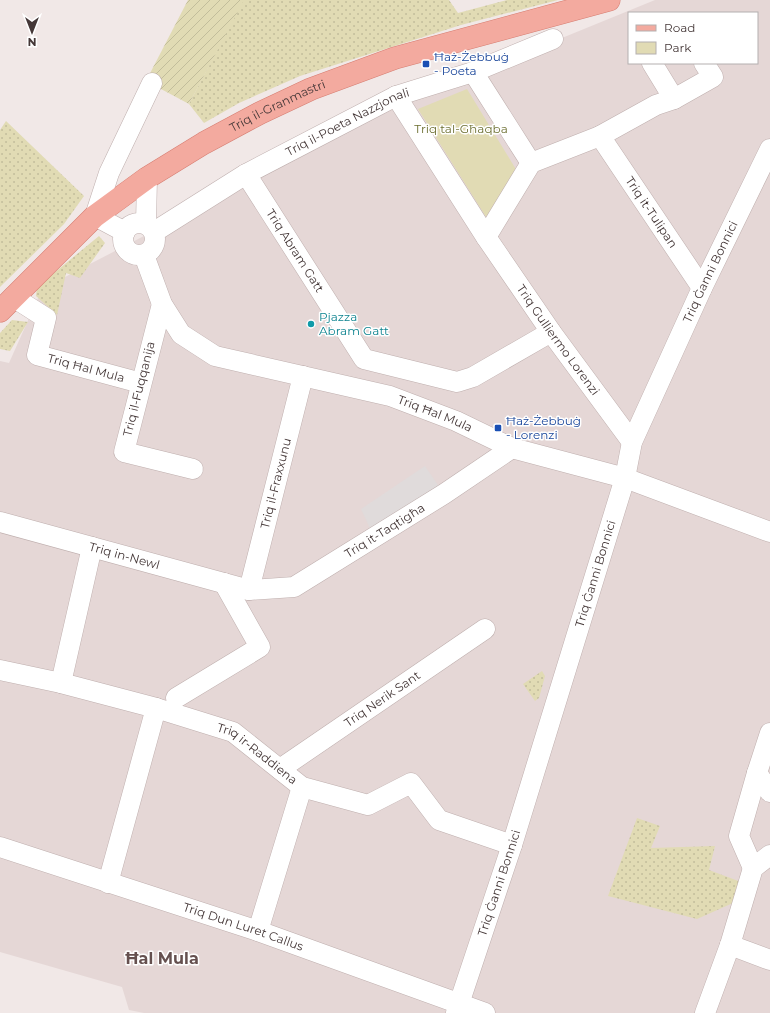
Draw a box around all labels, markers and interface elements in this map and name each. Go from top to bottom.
north arrow [12,12,52,52]
legend [628,12,758,64]
text: Road [664,20,695,35]
text: N [28,35,36,49]
text: Park [664,40,692,55]
place label: Ħaż-Żebbuġ - Poeta [434,49,509,78]
marker: Ħaż-Żebbuġ - Poeta [421,59,431,69]
street label: Triq il-Granmastri [227,76,327,135]
street label: Triq il-Poeta Nazzjonali [283,84,411,159]
park label: Triq tal-Għaqba [414,121,508,136]
street label: Triq it-Tulipan [622,174,681,251]
street label: Triq Abram Gatt [263,206,328,295]
street label: Triq Ġanni Bonnici [679,218,741,325]
street label: Triq Gulliermo Lorenzi [514,282,603,398]
place label: Pjazza Abram Gatt [319,309,389,338]
marker: Pjazza Abram Gatt [306,319,316,329]
street label: Triq il-Fuqqanija [119,340,158,438]
street label: Triq Ħal Mula [46,350,126,385]
street label: Triq Ħal Mula [396,392,475,435]
place label: Ħaż-Żebbuġ - Lorenzi [506,413,581,442]
marker: Ħaż-Żebbuġ - Lorenzi [493,423,503,433]
street label: Triq il-Fraxxunu [257,436,294,530]
street label: Triq it-Taqtigħa [342,500,427,561]
street label: Triq Ġanni Bonnici [572,518,619,629]
street label: Triq in-Newl [88,539,162,572]
street label: Triq Nerik Sant [341,667,423,730]
street label: Triq ir-Raddiena [215,719,300,787]
street label: Triq Ġanni Bonnici [474,828,523,938]
street label: Triq Dun Luret Callus [181,899,306,954]
district label: Ħal Mula [125,949,199,968]

